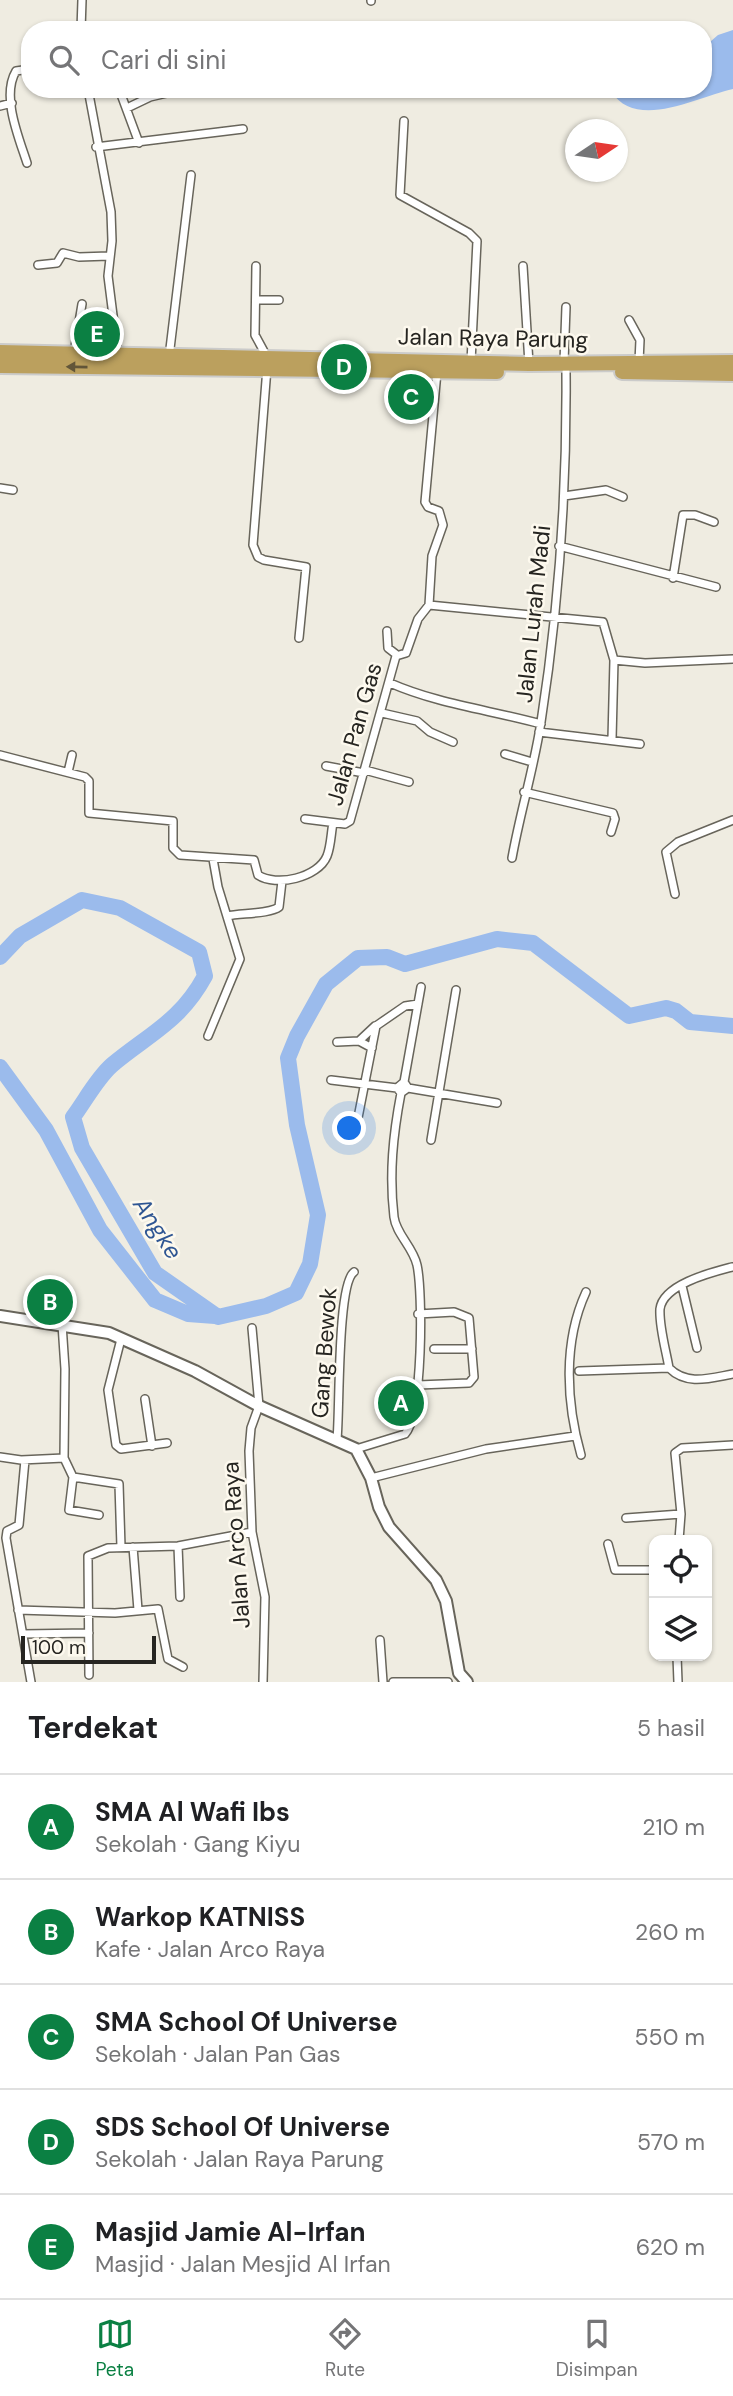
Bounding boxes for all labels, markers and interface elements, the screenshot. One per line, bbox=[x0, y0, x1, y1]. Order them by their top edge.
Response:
search box bbox=[21, 21, 712, 98]
icon: search bbox=[45, 41, 83, 79]
text: Cari di sini bbox=[101, 43, 226, 77]
north arrow bbox=[565, 119, 628, 182]
pin: E bbox=[74, 308, 120, 360]
street label: Jalan Raya Parung bbox=[398, 321, 589, 355]
pin: D bbox=[321, 341, 367, 393]
one-way arrow bbox=[66, 361, 88, 373]
pin: C bbox=[388, 371, 434, 423]
street label: Jalan Lurah Madi bbox=[509, 524, 557, 704]
street label: Jalan Pan Gas bbox=[319, 659, 389, 809]
your location bbox=[332, 1111, 366, 1145]
water label: Angke bbox=[126, 1190, 190, 1265]
pin: B bbox=[27, 1276, 73, 1328]
street label: Gang Bewok bbox=[304, 1286, 344, 1419]
pin: A bbox=[378, 1377, 424, 1429]
street label: Jalan Arco Raya bbox=[215, 1460, 257, 1630]
map controls bbox=[649, 1535, 712, 1661]
button: locate bbox=[649, 1535, 712, 1598]
button: layers bbox=[649, 1598, 712, 1661]
scale bar bbox=[21, 1633, 156, 1665]
text: 100 m bbox=[32, 1635, 86, 1660]
text: Terdekat bbox=[28, 1708, 158, 1747]
text: 5 hasil bbox=[637, 1713, 705, 1743]
text: SMA Al Wafi Ibs bbox=[95, 1795, 290, 1829]
text: A bbox=[43, 1812, 59, 1842]
text: 210 m bbox=[642, 1812, 705, 1842]
text: Sekolah · Gang Kiyu bbox=[95, 1829, 300, 1859]
text: Warkop KATNISS bbox=[95, 1900, 305, 1934]
text: B bbox=[44, 1917, 58, 1947]
text: 260 m bbox=[635, 1917, 705, 1947]
text: Kafe · Jalan Arco Raya bbox=[95, 1934, 325, 1964]
text: SMA School Of Universe bbox=[95, 2005, 398, 2039]
text: C bbox=[43, 2022, 59, 2052]
text: 550 m bbox=[635, 2022, 705, 2052]
text: Sekolah · Jalan Pan Gas bbox=[95, 2039, 341, 2069]
text: SDS School Of Universe bbox=[95, 2110, 390, 2144]
text: D bbox=[43, 2127, 59, 2157]
text: 570 m bbox=[637, 2127, 705, 2157]
text: Sekolah · Jalan Raya Parung bbox=[95, 2144, 384, 2174]
text: Masjid Jamie Al-Irfan bbox=[95, 2215, 366, 2249]
text: E bbox=[44, 2232, 58, 2262]
text: 620 m bbox=[636, 2232, 705, 2262]
text: Masjid · Jalan Mesjid Al Irfan bbox=[95, 2249, 391, 2279]
tab: Peta bbox=[95, 2315, 134, 2382]
tab: Rute bbox=[325, 2315, 365, 2382]
tab: Disimpan bbox=[556, 2315, 638, 2382]

